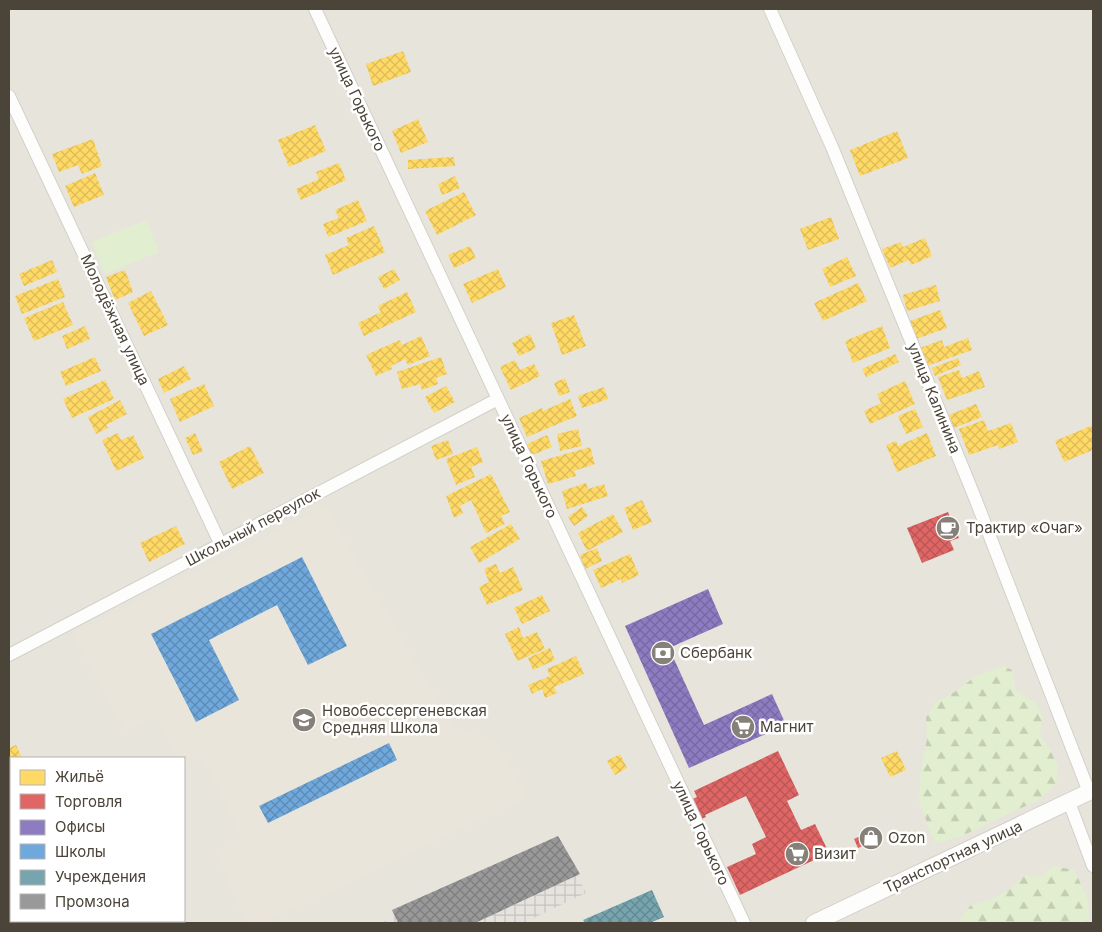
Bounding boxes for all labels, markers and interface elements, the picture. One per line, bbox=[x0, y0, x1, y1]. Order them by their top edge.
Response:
street label: улица Горького bbox=[325, 44, 390, 154]
street label: Молодёжная улица bbox=[77, 251, 154, 388]
street label: улица Калинина bbox=[904, 340, 965, 456]
street label: улица Горького bbox=[497, 411, 562, 521]
street label: Школьный переулок bbox=[182, 483, 323, 570]
cafe icon: Трактир «Очаг» bbox=[935, 515, 961, 541]
place label: Трактир «Очаг» bbox=[966, 518, 1083, 537]
bank icon: Сбербанк bbox=[650, 640, 676, 666]
place label: Сбербанк bbox=[680, 643, 752, 662]
place label: Новобессергеневская Средняя Школа bbox=[322, 701, 487, 737]
school or university icon: Новобессергеневская Средняя Школа bbox=[291, 707, 317, 733]
supermarket icon: Магнит bbox=[730, 714, 756, 740]
place label: Магнит bbox=[760, 717, 813, 736]
legend bbox=[10, 757, 185, 922]
text: Жильё bbox=[55, 767, 104, 786]
street label: улица Горького bbox=[669, 778, 734, 888]
text: Торговля bbox=[55, 792, 122, 811]
street label: Транспортная улица bbox=[880, 816, 1025, 897]
text: Офисы bbox=[55, 817, 105, 836]
shop icon: Ozon bbox=[858, 825, 884, 851]
place label: Ozon bbox=[888, 828, 925, 847]
supermarket icon: Визит bbox=[784, 841, 810, 867]
text: Школы bbox=[55, 842, 106, 861]
place label: Визит bbox=[814, 844, 856, 863]
text: Учреждения bbox=[55, 867, 146, 886]
text: Промзона bbox=[55, 892, 130, 911]

